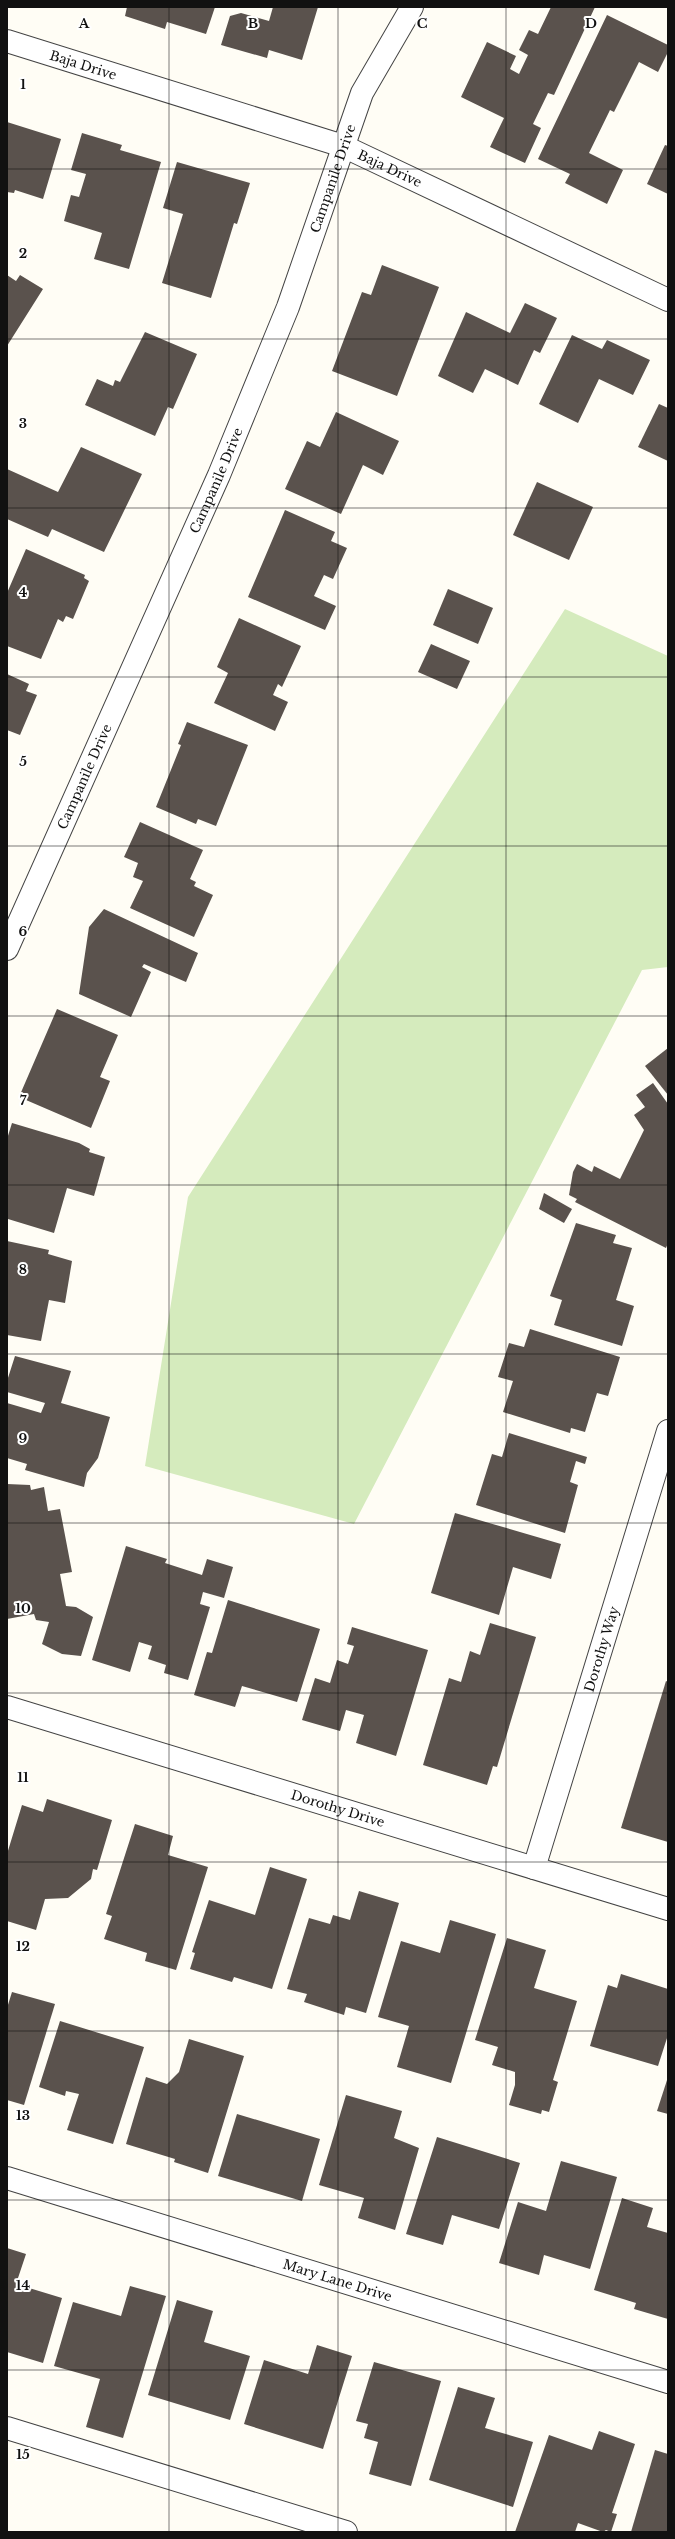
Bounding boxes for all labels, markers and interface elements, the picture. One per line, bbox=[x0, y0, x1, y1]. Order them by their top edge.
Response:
text: A bbox=[78, 15, 90, 32]
text: B bbox=[248, 15, 258, 32]
text: C bbox=[417, 15, 428, 32]
text: D bbox=[585, 15, 597, 32]
street label: Baja Drive bbox=[48, 46, 119, 83]
text: 1 bbox=[20, 76, 26, 93]
street label: Campanile Drive bbox=[306, 122, 359, 235]
street label: Baja Drive bbox=[355, 146, 425, 191]
text: 2 bbox=[19, 245, 27, 262]
text: 3 bbox=[19, 415, 27, 432]
street label: Campanile Drive bbox=[185, 425, 246, 536]
text: 4 bbox=[19, 584, 28, 601]
street label: Campanile Drive bbox=[53, 721, 115, 832]
text: 5 bbox=[19, 753, 27, 770]
text: 6 bbox=[19, 923, 28, 940]
text: 7 bbox=[20, 1092, 27, 1109]
text: 8 bbox=[19, 1261, 27, 1278]
text: 9 bbox=[19, 1430, 28, 1447]
text: 10 bbox=[15, 1600, 31, 1617]
street label: Dorothy Way bbox=[580, 1603, 622, 1694]
text: 11 bbox=[17, 1769, 29, 1786]
street label: Dorothy Drive bbox=[289, 1786, 387, 1830]
text: 12 bbox=[16, 1938, 30, 1955]
text: 13 bbox=[16, 2107, 30, 2124]
street label: Mary Lane Drive bbox=[281, 2255, 394, 2305]
text: 14 bbox=[16, 2277, 31, 2294]
text: 15 bbox=[16, 2446, 30, 2463]

